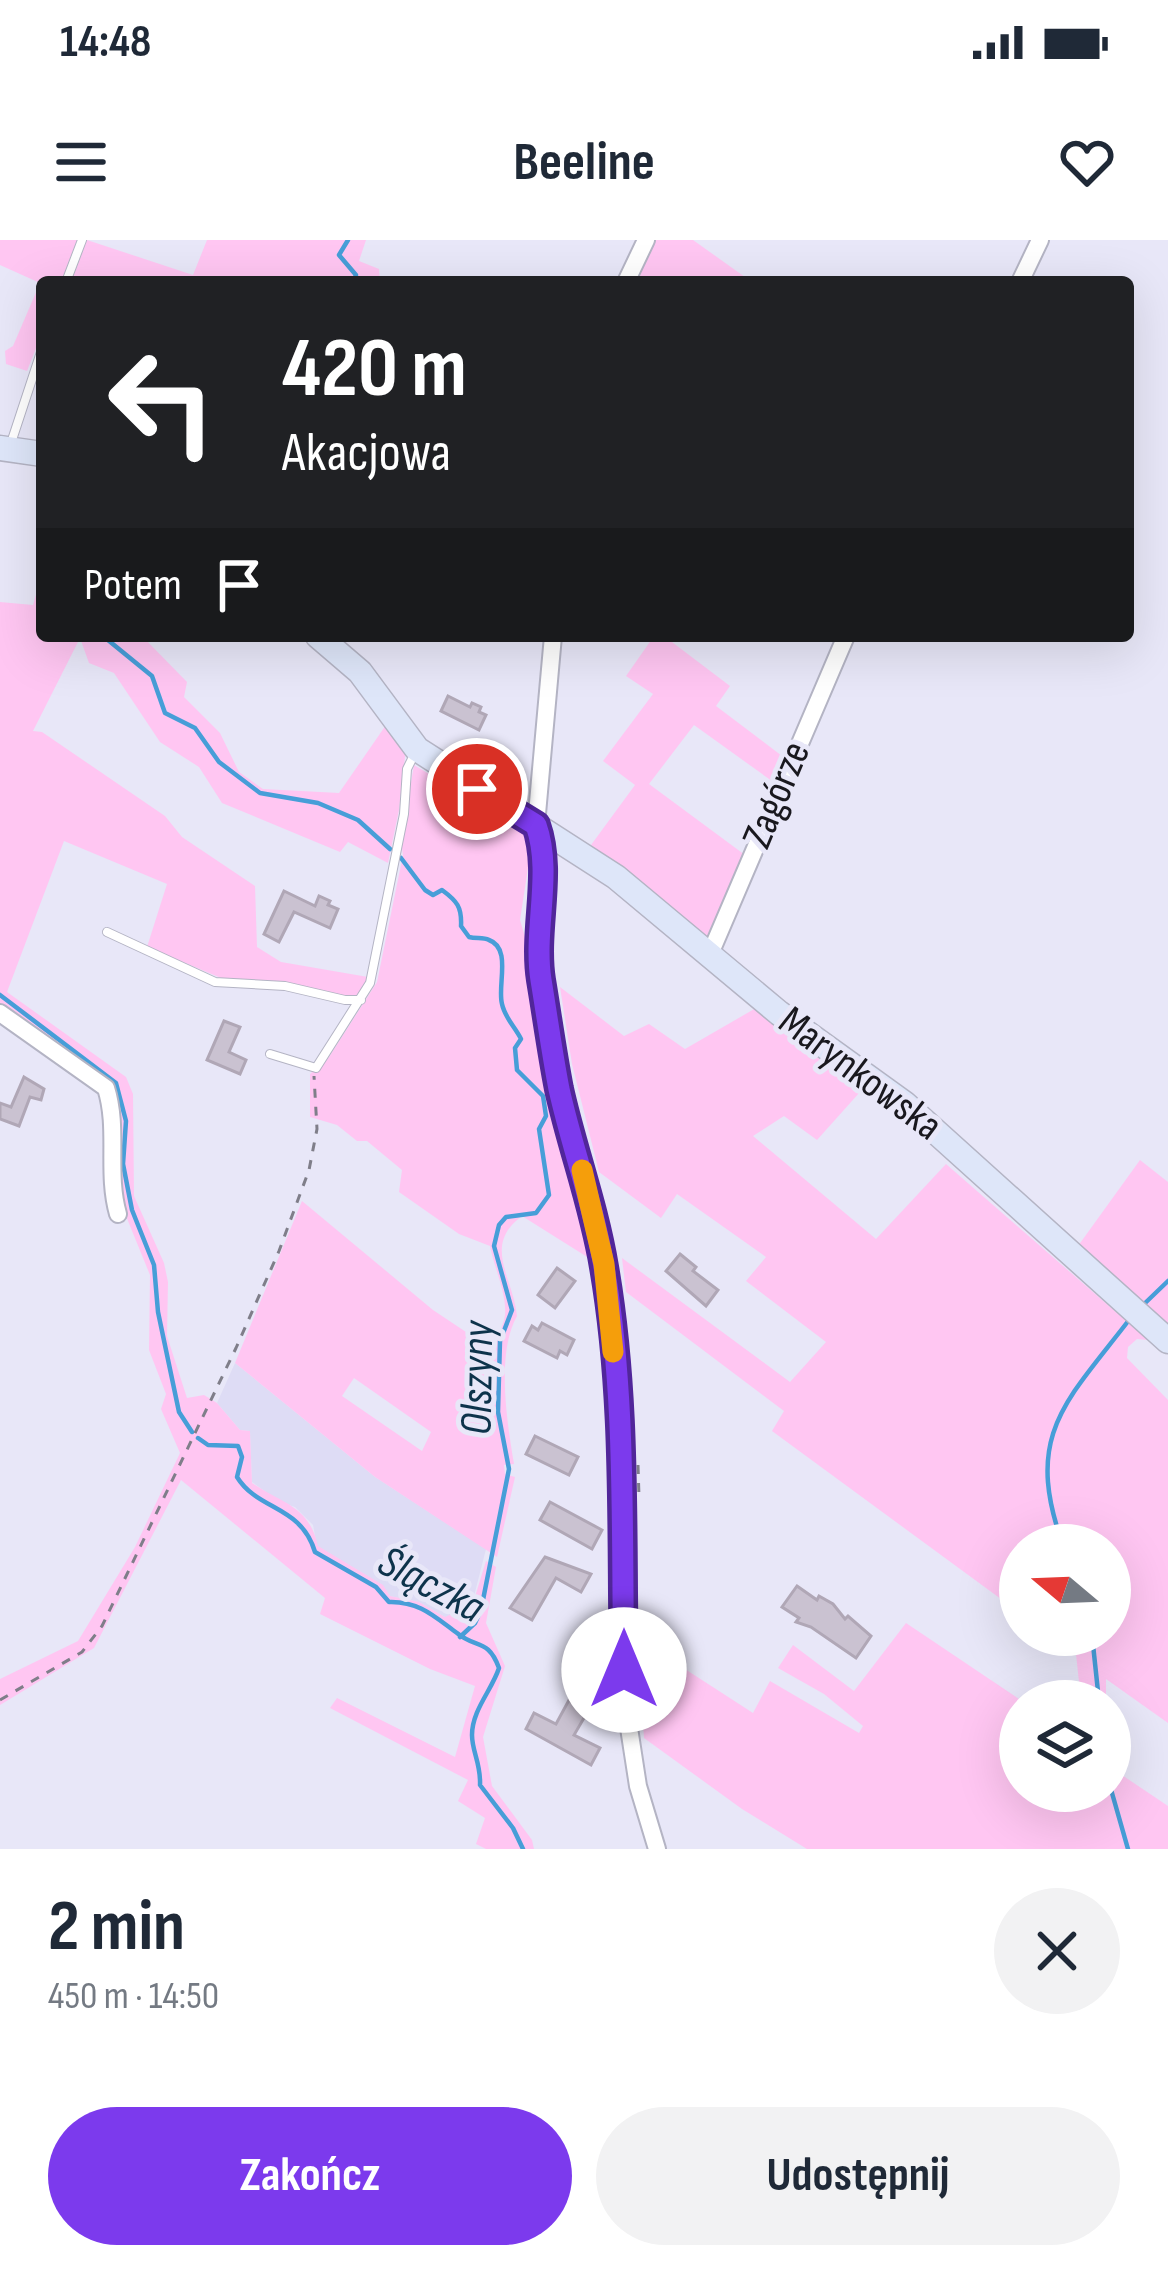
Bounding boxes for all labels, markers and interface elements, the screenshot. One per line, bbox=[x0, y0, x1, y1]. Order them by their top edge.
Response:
text: 14:48 bbox=[60, 15, 151, 70]
icon: menu bbox=[48, 129, 114, 195]
icon: heart bbox=[1054, 129, 1120, 195]
text: Beeline bbox=[513, 130, 655, 195]
text: 420 m bbox=[282, 319, 467, 420]
icon: left bbox=[84, 324, 240, 480]
text: Akacjowa bbox=[282, 421, 451, 486]
icon: arrive bbox=[206, 552, 272, 618]
text: Potem bbox=[84, 558, 182, 613]
street label: Zagórze bbox=[732, 734, 822, 856]
pin bbox=[426, 738, 528, 840]
icon: arrive bbox=[444, 756, 510, 822]
street label: Marynkowska bbox=[768, 996, 952, 1152]
water label: Olszyny bbox=[450, 1319, 507, 1435]
north arrow bbox=[999, 1524, 1131, 1656]
map controls bbox=[999, 1524, 1131, 1812]
water label: Ślączka bbox=[368, 1534, 494, 1636]
position arrow bbox=[561, 1607, 687, 1733]
button: layers bbox=[999, 1680, 1131, 1812]
text: 2 min bbox=[48, 1884, 185, 1971]
button: close bbox=[994, 1888, 1120, 2014]
text: 450 m · 14:50 bbox=[48, 1973, 219, 2020]
button: Zakończ bbox=[48, 2107, 572, 2245]
button: Udostępnij bbox=[596, 2107, 1120, 2245]

